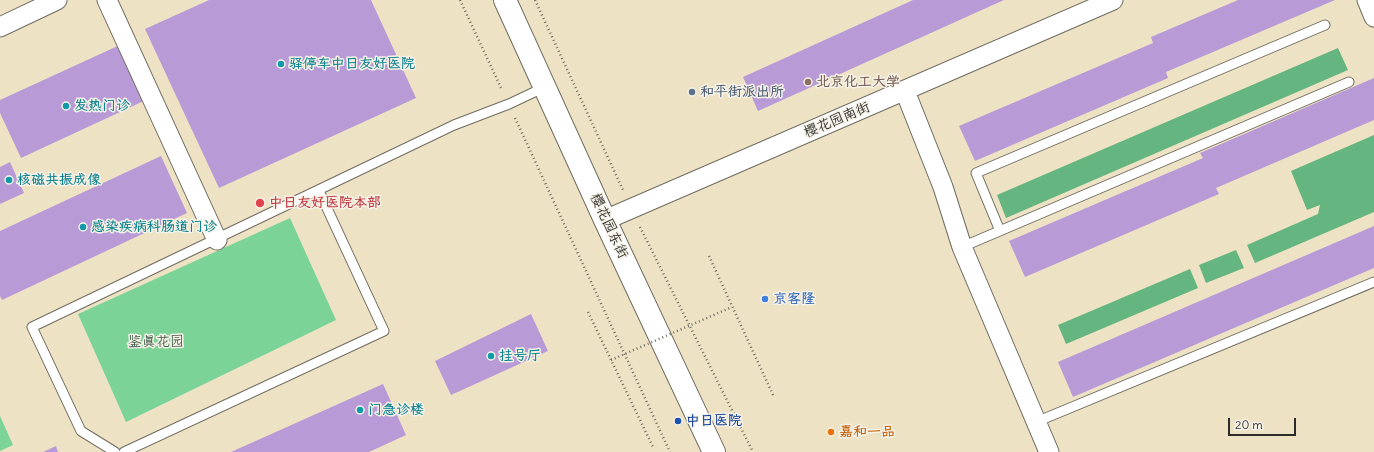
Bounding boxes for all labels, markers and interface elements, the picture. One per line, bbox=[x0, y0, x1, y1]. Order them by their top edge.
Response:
place label: 驿停车中日友好医院 bbox=[289, 56, 415, 72]
marker: 驿停车中日友好医院 bbox=[276, 59, 286, 69]
place label: 北京化工大学 bbox=[816, 74, 900, 90]
marker: 北京化工大学 bbox=[803, 77, 813, 87]
place label: 和平街派出所 bbox=[700, 84, 784, 100]
marker: 和平街派出所 bbox=[687, 87, 697, 97]
place label: 发热门诊 bbox=[74, 98, 130, 114]
street label: 樱花园南街 bbox=[802, 99, 872, 141]
marker: 发热门诊 bbox=[61, 101, 71, 111]
place label: 核磁共振成像 bbox=[17, 172, 101, 188]
marker: 核磁共振成像 bbox=[4, 175, 14, 185]
street label: 樱花园东街 bbox=[587, 191, 631, 261]
place label: 中日友好医院本部 bbox=[269, 195, 381, 211]
marker: 中日友好医院本部 bbox=[254, 197, 266, 209]
place label: 感染疾病科肠道门诊 bbox=[91, 219, 217, 235]
marker: 感染疾病科肠道门诊 bbox=[78, 222, 88, 232]
place label: 京客隆 bbox=[773, 291, 815, 307]
marker: 京客隆 bbox=[760, 294, 770, 304]
park label: 鉴真花园 bbox=[128, 334, 184, 350]
place label: 挂号厅 bbox=[499, 348, 541, 364]
marker: 挂号厅 bbox=[486, 351, 496, 361]
place label: 门急诊楼 bbox=[368, 402, 424, 418]
marker: 门急诊楼 bbox=[355, 405, 365, 415]
scale bar bbox=[1230, 410, 1298, 436]
place label: 中日医院 bbox=[686, 413, 742, 429]
marker: 中日医院 bbox=[673, 416, 683, 426]
text: 20 m bbox=[1235, 417, 1263, 432]
place label: 嘉和一品 bbox=[839, 424, 895, 440]
marker: 嘉和一品 bbox=[826, 427, 836, 437]

